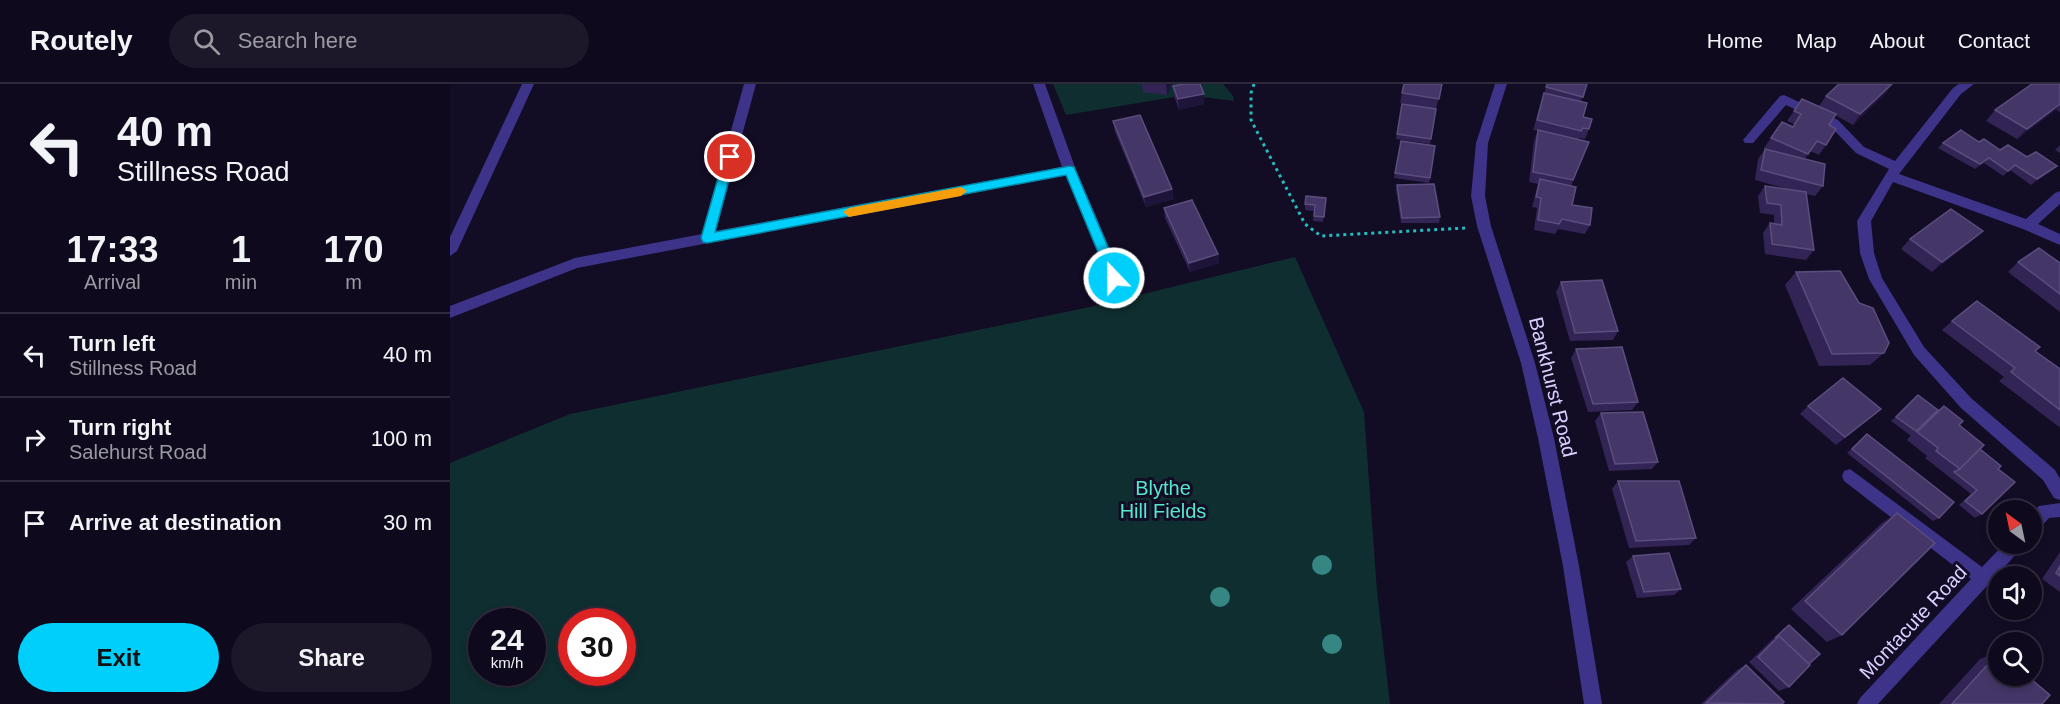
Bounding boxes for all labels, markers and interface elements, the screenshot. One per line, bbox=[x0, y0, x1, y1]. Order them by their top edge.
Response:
search box bbox=[169, 14, 589, 68]
text: Routely bbox=[30, 25, 133, 56]
icon: search bbox=[190, 25, 223, 58]
text: Search here bbox=[238, 28, 358, 53]
text: Home bbox=[1707, 29, 1763, 52]
text: Map bbox=[1796, 29, 1837, 52]
text: About bbox=[1870, 29, 1925, 52]
text: Contact bbox=[1958, 29, 2030, 52]
icon: left bbox=[18, 108, 96, 186]
text: 40 m bbox=[117, 108, 213, 155]
pin bbox=[704, 131, 755, 182]
icon: arrive bbox=[713, 140, 746, 173]
text: Stillness Road bbox=[117, 157, 290, 187]
text: 17:33 bbox=[66, 229, 158, 270]
text: 1 bbox=[231, 229, 251, 270]
text: 170 bbox=[323, 229, 384, 270]
position arrow bbox=[1082, 246, 1146, 310]
text: Arrival bbox=[84, 271, 141, 293]
text: min bbox=[225, 271, 257, 293]
text: m bbox=[345, 271, 362, 293]
street label: Bankhurst Road bbox=[1525, 315, 1581, 459]
text: Turn left bbox=[69, 331, 155, 356]
icon: left bbox=[18, 339, 51, 372]
text: 40 m bbox=[383, 342, 432, 367]
text: Stillness Road bbox=[69, 357, 197, 379]
text: Turn right bbox=[69, 415, 171, 440]
icon: right bbox=[18, 423, 51, 456]
text: 100 m bbox=[371, 426, 432, 451]
text: Salehurst Road bbox=[69, 441, 207, 463]
park label: Blythe Hill Fields bbox=[1120, 477, 1206, 522]
north arrow bbox=[1988, 500, 2042, 554]
map controls bbox=[1988, 500, 2042, 686]
icon: arrive bbox=[18, 507, 51, 540]
text: Arrive at destination bbox=[69, 510, 282, 535]
text: 30 m bbox=[383, 510, 432, 535]
street label: Montacute Road bbox=[1855, 561, 1971, 683]
button: sound bbox=[1988, 566, 2042, 620]
speed limit sign: 30 bbox=[558, 608, 636, 686]
button: Exit bbox=[18, 623, 219, 692]
button: Share bbox=[231, 623, 432, 692]
text: 24 bbox=[490, 623, 524, 656]
button: search bbox=[1988, 632, 2042, 686]
text: km/h bbox=[491, 654, 523, 671]

